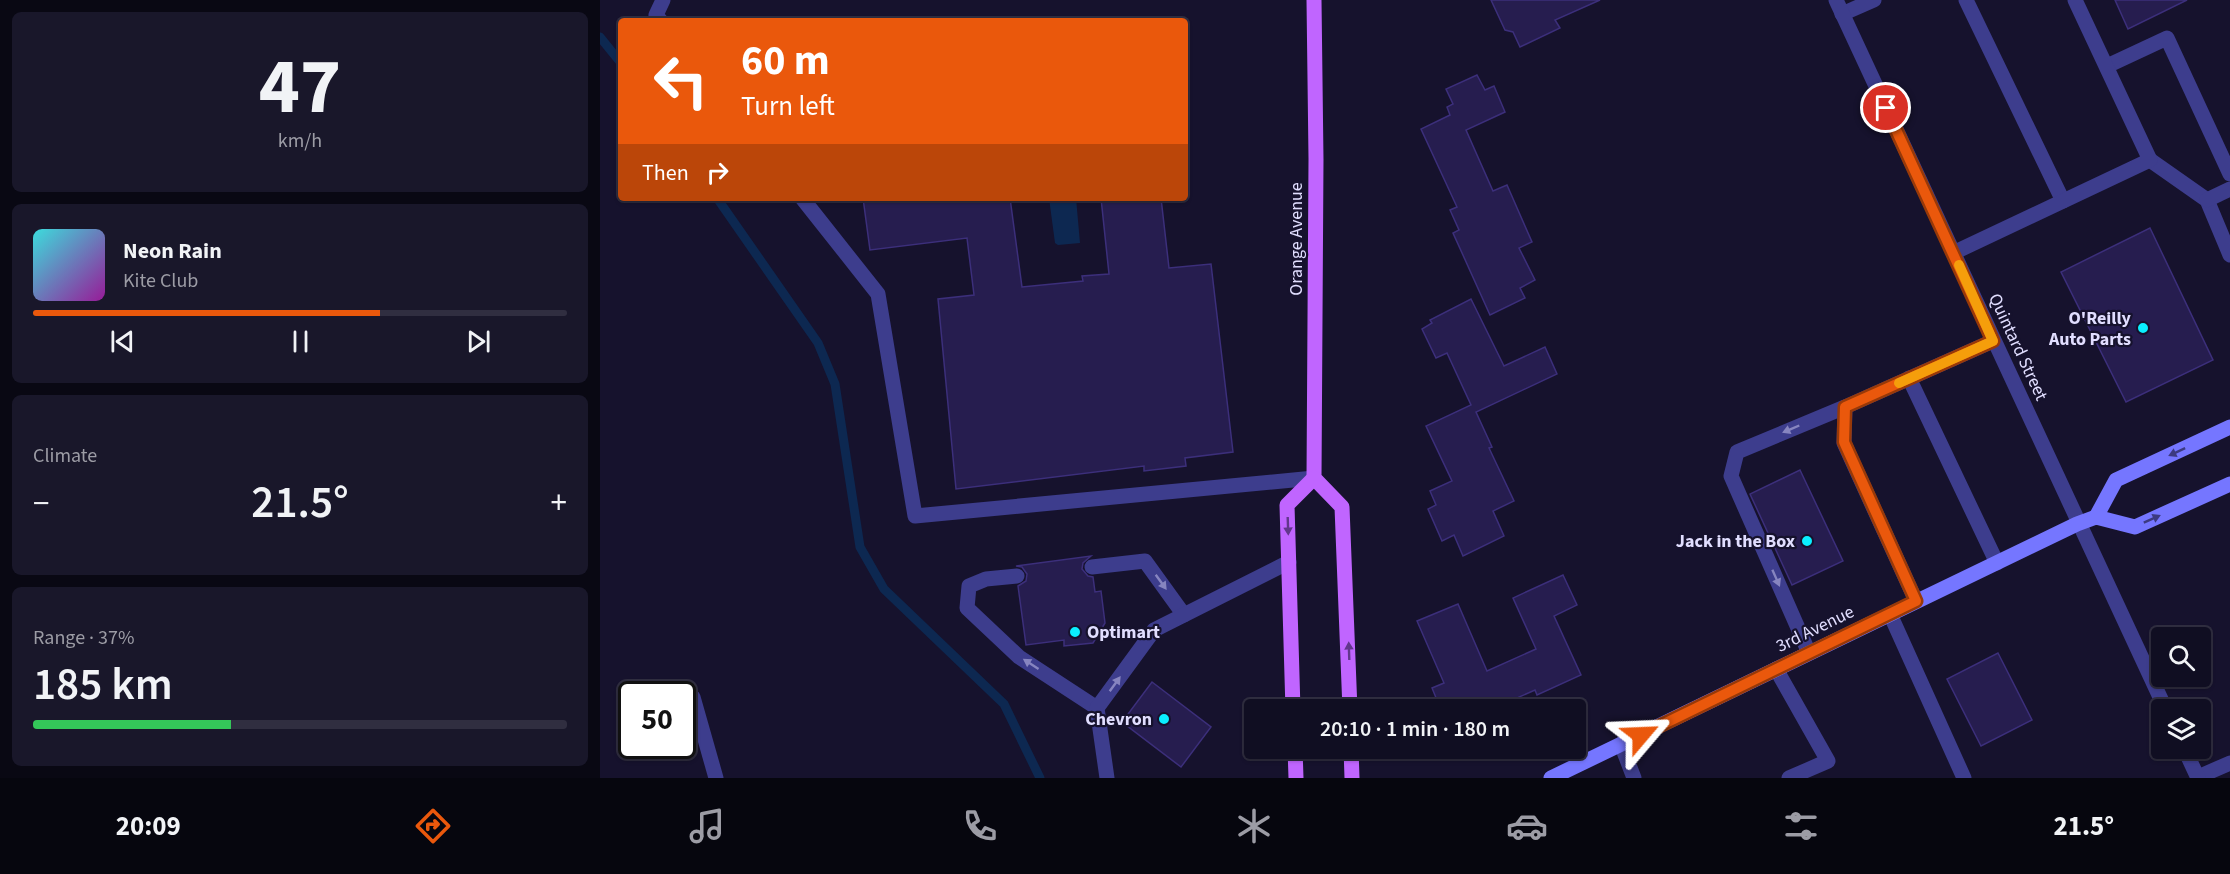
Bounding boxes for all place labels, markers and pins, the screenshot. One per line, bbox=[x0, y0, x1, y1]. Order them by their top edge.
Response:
pin bbox=[1860, 82, 1911, 133]
place label: O'Reilly Auto Parts bbox=[2048, 306, 2132, 352]
marker: O'Reilly Auto Parts bbox=[2136, 321, 2150, 335]
place label: Jack in the Box bbox=[1676, 529, 1795, 554]
marker: Jack in the Box bbox=[1800, 534, 1814, 548]
place label: Optimart bbox=[1087, 620, 1160, 645]
marker: Optimart bbox=[1068, 625, 1082, 639]
place label: Chevron bbox=[1085, 707, 1152, 732]
marker: Chevron bbox=[1157, 712, 1171, 726]

